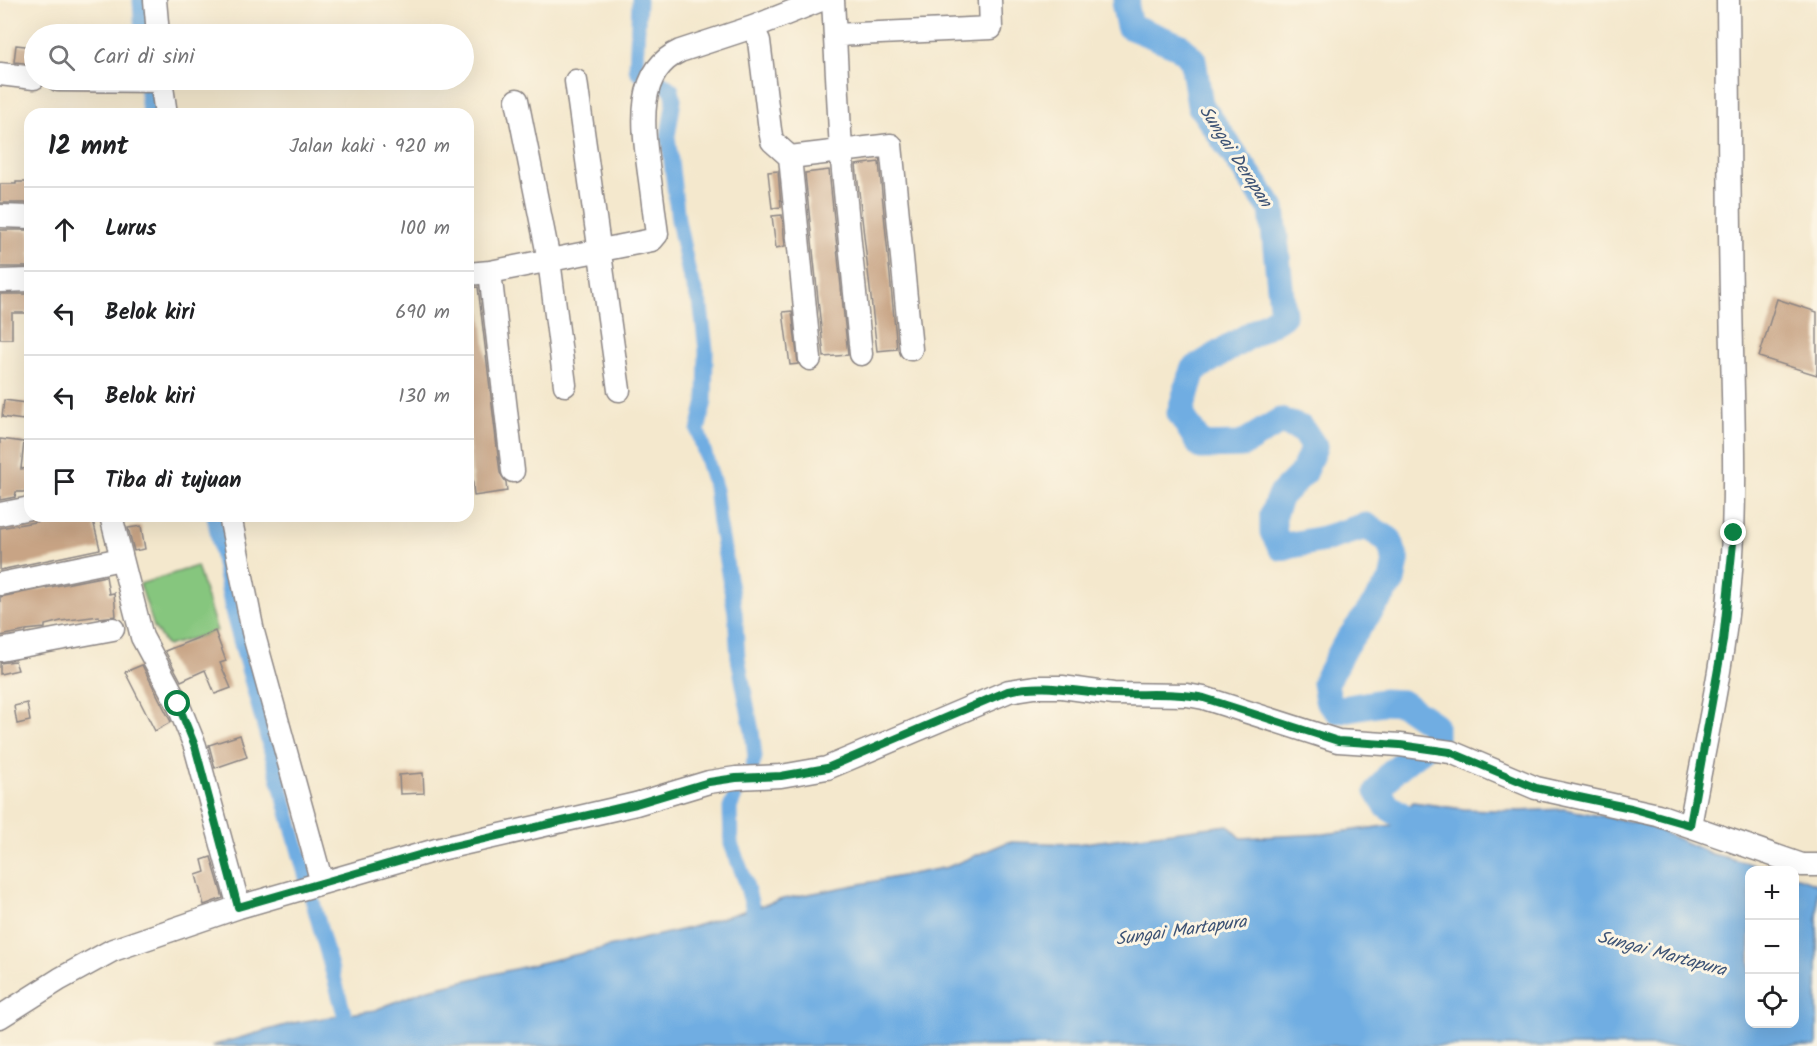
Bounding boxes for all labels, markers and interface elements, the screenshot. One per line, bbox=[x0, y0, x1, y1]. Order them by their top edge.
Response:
search box bbox=[24, 24, 474, 90]
text: Cari di sini bbox=[93, 40, 194, 75]
icon: search bbox=[45, 41, 78, 74]
water label: Sungai Derapan bbox=[1191, 100, 1280, 215]
text: 12 mnt bbox=[48, 126, 128, 168]
text: Jalan kaki · 920 m bbox=[289, 131, 450, 163]
text: Lurus bbox=[105, 212, 157, 247]
icon: ahead bbox=[48, 213, 81, 246]
text: 100 m bbox=[400, 213, 450, 245]
text: Belok kiri bbox=[105, 296, 195, 331]
icon: left bbox=[48, 297, 81, 330]
text: 690 m bbox=[395, 297, 450, 329]
text: Belok kiri bbox=[105, 380, 195, 415]
icon: left bbox=[48, 381, 81, 414]
text: 130 m bbox=[398, 381, 450, 413]
text: Tiba di tujuan bbox=[105, 464, 241, 499]
icon: arrive bbox=[48, 465, 81, 498]
route end bbox=[1720, 519, 1746, 545]
route start bbox=[164, 690, 190, 716]
map controls bbox=[1745, 866, 1799, 1028]
button: + bbox=[1745, 866, 1799, 920]
water label: Sungai Martapura bbox=[1114, 908, 1250, 955]
button: − bbox=[1745, 920, 1799, 974]
water label: Sungai Martapura bbox=[1594, 923, 1731, 986]
button: locate bbox=[1745, 974, 1799, 1028]

